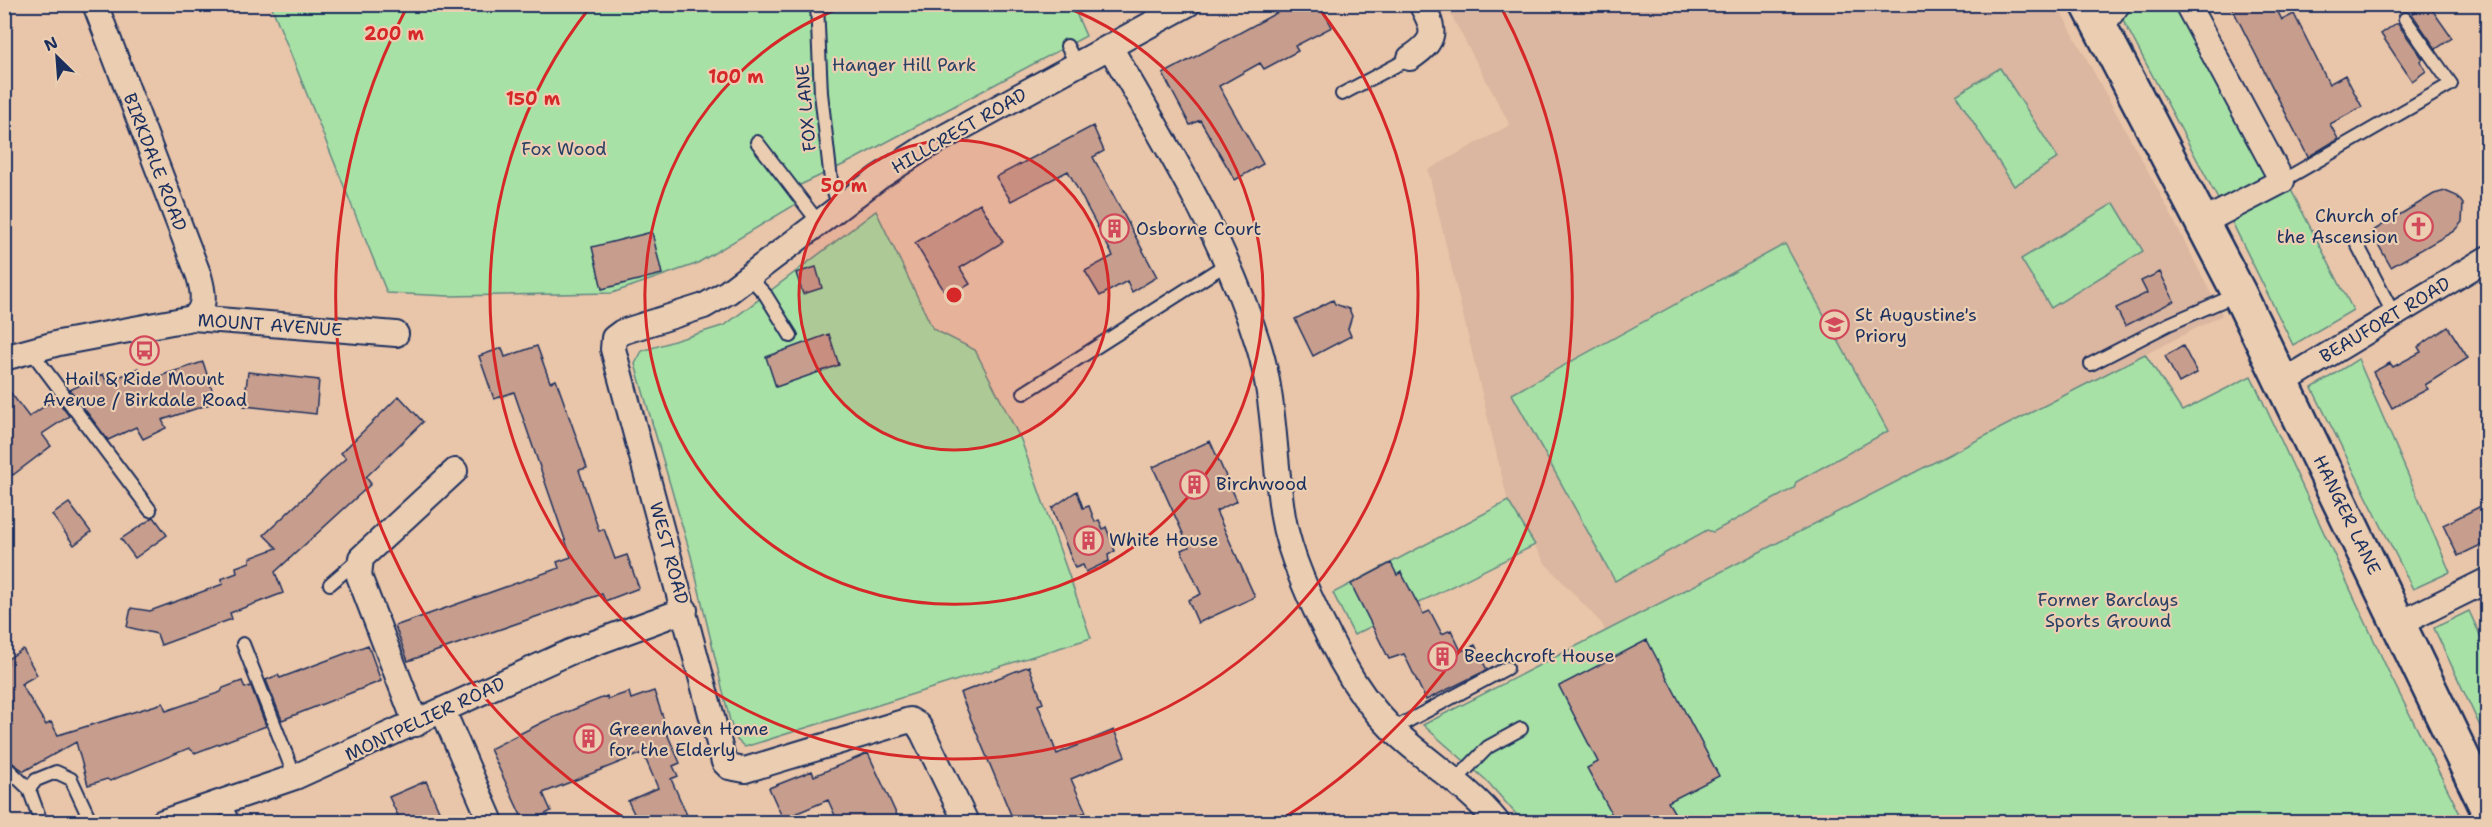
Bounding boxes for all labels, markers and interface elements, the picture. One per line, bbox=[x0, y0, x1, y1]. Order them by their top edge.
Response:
text: 200 m bbox=[364, 22, 425, 46]
north arrow bbox=[27, 27, 87, 87]
text: N bbox=[41, 32, 61, 56]
park label: Hanger Hill Park bbox=[832, 53, 976, 77]
street label: FOX LANE bbox=[790, 63, 822, 153]
text: 100 m bbox=[708, 65, 764, 89]
street label: HILLCREST ROAD bbox=[887, 82, 1031, 180]
text: 150 m bbox=[506, 87, 561, 111]
street label: BIRKDALE ROAD bbox=[118, 90, 192, 235]
park label: Fox Wood bbox=[521, 137, 607, 161]
text: 50 m bbox=[821, 174, 868, 198]
place label: Church of the Ascension bbox=[2277, 204, 2398, 249]
church icon: Church of the Ascension bbox=[2403, 210, 2435, 242]
building icon: Osborne Court bbox=[1099, 213, 1131, 245]
place label: Osborne Court bbox=[1136, 217, 1262, 241]
street label: BEAUFORT ROAD bbox=[2315, 271, 2455, 368]
centre of rings bbox=[944, 285, 964, 305]
place label: St Augustine's Priory bbox=[1855, 303, 1977, 348]
street label: MOUNT AVENUE bbox=[197, 308, 343, 342]
school or university icon: St Augustine's Priory bbox=[1818, 309, 1850, 341]
bus stop icon: Hail & Ride Mount Avenue / Birkdale Road bbox=[129, 334, 161, 366]
place label: Hail & Ride Mount Avenue / Birkdale Road bbox=[43, 367, 247, 412]
street label: HANGER LANE bbox=[2308, 451, 2386, 579]
building icon: Birchwood bbox=[1179, 468, 1211, 500]
place label: Birchwood bbox=[1216, 472, 1307, 496]
street label: WEST ROAD bbox=[644, 499, 694, 607]
building icon: White House bbox=[1072, 524, 1104, 556]
place label: White House bbox=[1109, 528, 1218, 552]
park label: Former Barclays Sports Ground bbox=[2038, 588, 2178, 633]
building icon: Beechcroft House bbox=[1427, 640, 1459, 672]
place label: Beechcroft House bbox=[1464, 644, 1615, 668]
street label: MONTPELIER ROAD bbox=[341, 671, 509, 767]
place label: Greenhaven Home for the Elderly bbox=[609, 717, 769, 762]
building icon: Greenhaven Home for the Elderly bbox=[572, 723, 604, 755]

